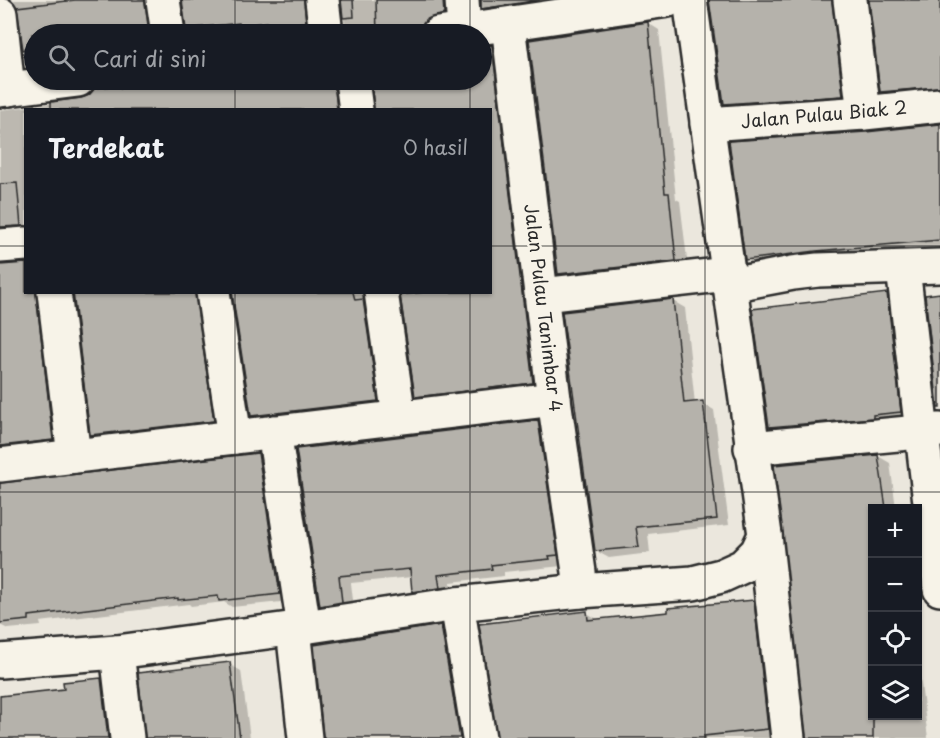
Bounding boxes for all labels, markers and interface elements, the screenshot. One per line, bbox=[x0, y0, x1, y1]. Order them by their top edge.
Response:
search box bbox=[24, 24, 492, 90]
icon: search bbox=[45, 41, 78, 74]
text: Cari di sini bbox=[93, 41, 206, 74]
street label: Jalan Pulau Biak 2 bbox=[740, 93, 908, 134]
text: Terdekat bbox=[48, 128, 165, 167]
text: 0 hasil bbox=[403, 132, 468, 162]
street label: Jalan Pulau Tanimbar 4 bbox=[518, 202, 571, 413]
map controls bbox=[868, 504, 922, 720]
button: + bbox=[868, 504, 922, 558]
button: − bbox=[868, 558, 922, 612]
button: locate bbox=[868, 612, 922, 666]
button: layers bbox=[868, 666, 922, 720]

